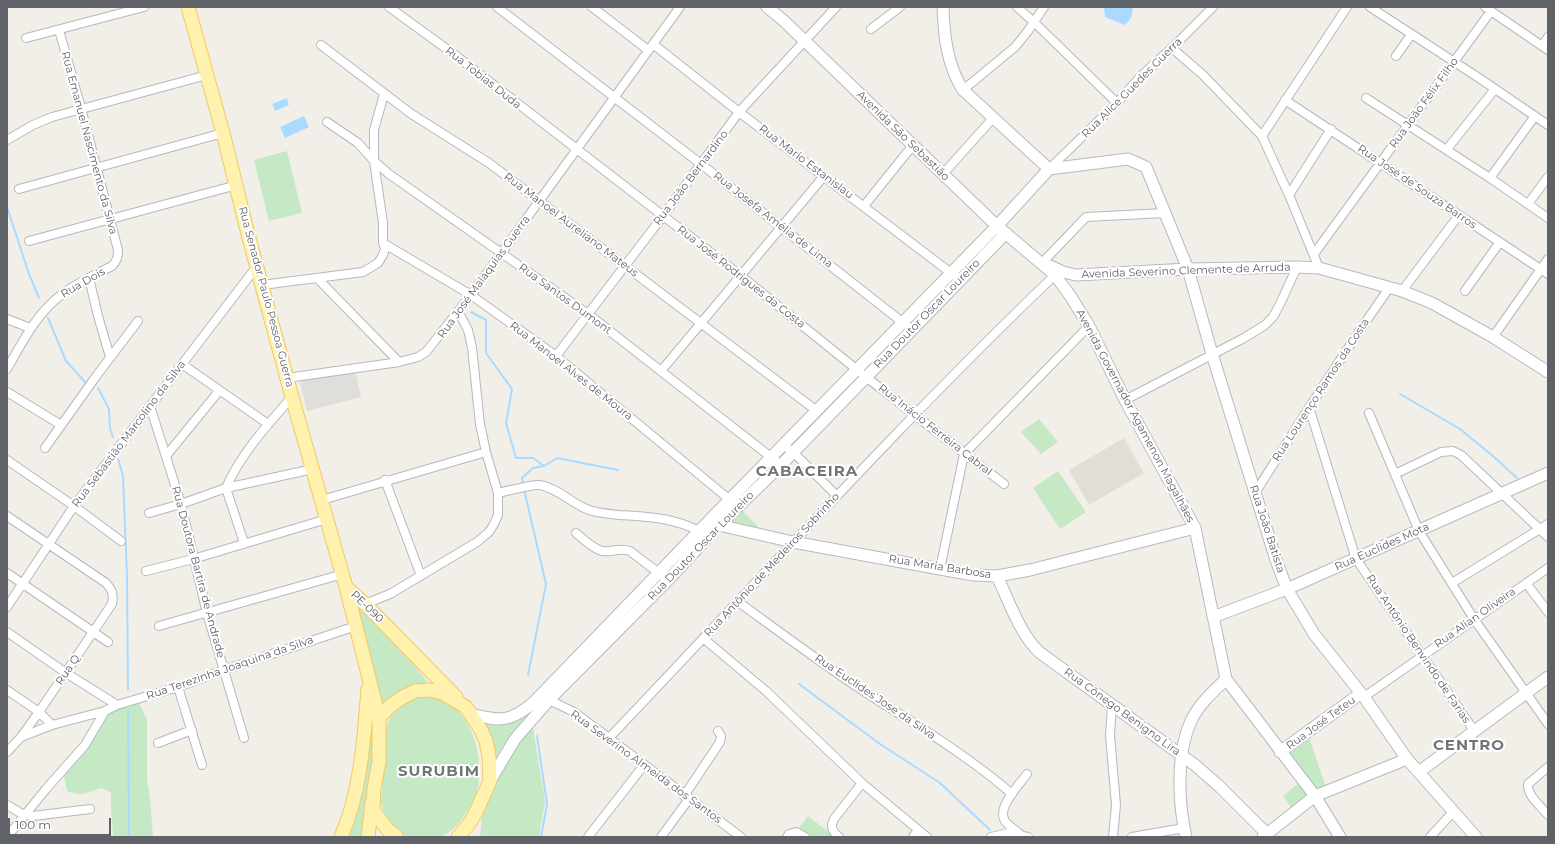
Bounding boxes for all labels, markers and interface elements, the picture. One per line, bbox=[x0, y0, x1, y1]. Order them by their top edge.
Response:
street label: Rua Alice Guedes Guerra bbox=[1079, 35, 1185, 141]
street label: Rua Tobias Duda bbox=[442, 44, 524, 112]
street label: Rua Emanuel Nascimento da Silva bbox=[58, 50, 120, 236]
street label: Rua João Félix Filho bbox=[1387, 55, 1461, 151]
street label: Avenida São Sebastião bbox=[854, 88, 952, 184]
street label: Rua Mario Estanislau bbox=[756, 122, 856, 202]
street label: Rua João Bernardino bbox=[651, 128, 731, 228]
street label: Rua José de Souza Barros bbox=[1355, 142, 1479, 232]
street label: Rua Josefa Amélia de Lima bbox=[711, 169, 835, 271]
street label: Rua Manoel Aureliano Mateus bbox=[501, 170, 641, 280]
street label: Rua Senador Paulo Pessoa Guerra bbox=[235, 205, 297, 389]
street label: Rua José Malaquias Guerra bbox=[435, 213, 533, 341]
street label: Rua José Rodrigues da Costa bbox=[674, 223, 808, 331]
street label: Rua Doutor Oscar Loureiro bbox=[871, 257, 983, 371]
street label: Rua Santos Dumont bbox=[516, 261, 614, 337]
street label: Avenida Severino Clemente de Arruda bbox=[1081, 261, 1291, 281]
street label: Rua Dois bbox=[58, 265, 108, 301]
street label: Avenida Governador Agamenon Magalhães bbox=[1073, 307, 1197, 525]
street label: Rua Lourenço Ramos da Costa bbox=[1270, 316, 1372, 464]
street label: Rua Manoel Alves de Moura bbox=[507, 319, 635, 423]
street label: Rua Sebastião Marcolino da Silva bbox=[69, 358, 189, 510]
street label: Rua Inácio Ferreira Cabral bbox=[875, 381, 995, 479]
district label: CABACEIRA bbox=[756, 463, 858, 481]
street label: Rua João Batista bbox=[1247, 483, 1287, 575]
street label: Rua Doutora Bartira de Andrade bbox=[169, 485, 227, 659]
street label: Rua Doutor Oscar Loureiro bbox=[645, 489, 757, 603]
street label: Rua Antônio de Medeiros Sobrinho bbox=[702, 490, 842, 640]
street label: Rua Euclides Mota bbox=[1333, 520, 1431, 574]
street label: Rua Maria Barbosa bbox=[888, 552, 992, 582]
street label: Rua Antônio Benvindo de Farias bbox=[1363, 572, 1473, 726]
street label: Rua Alian Oliveira bbox=[1432, 585, 1518, 651]
street label: PE-090 bbox=[348, 588, 386, 626]
street label: Rua Terezinha Joaquina da Silva bbox=[145, 633, 315, 703]
street label: Rua Q bbox=[53, 652, 83, 688]
street label: Rua Euclides Jose da Silva bbox=[812, 652, 938, 742]
street label: Rua Cônego Benigno Lira bbox=[1061, 665, 1183, 759]
street label: Rua José Teteu bbox=[1284, 693, 1358, 753]
street label: Rua Severino Almeida dos Santos bbox=[568, 708, 724, 826]
district label: CENTRO bbox=[1433, 737, 1505, 755]
district label: SURUBIM bbox=[398, 763, 480, 781]
scale bar bbox=[10, 810, 113, 836]
text: 100 m bbox=[15, 817, 51, 832]

